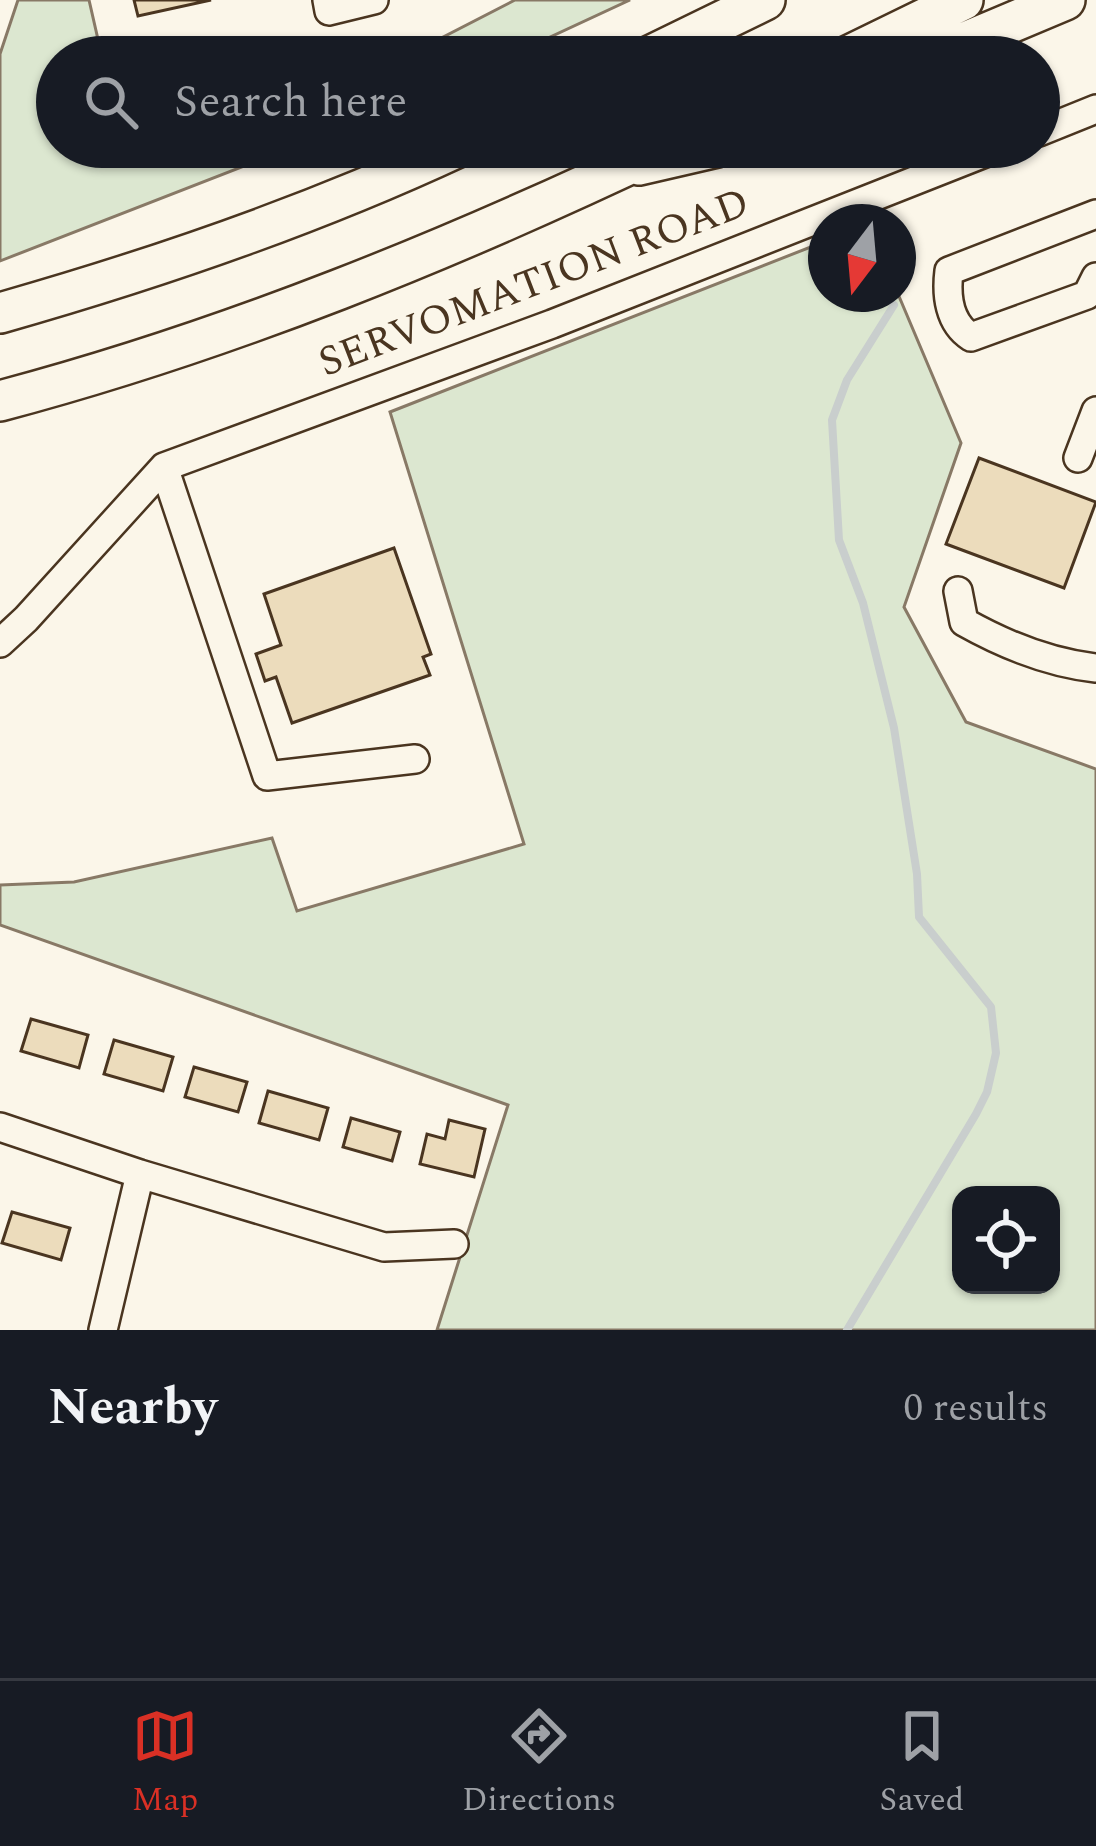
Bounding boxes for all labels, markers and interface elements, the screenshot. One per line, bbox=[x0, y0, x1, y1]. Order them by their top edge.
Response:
search box bbox=[36, 36, 1060, 168]
text: Search here bbox=[174, 68, 407, 137]
icon: search bbox=[78, 69, 144, 135]
street label: SERVOMATION ROAD bbox=[309, 172, 759, 394]
north arrow bbox=[808, 204, 916, 312]
map controls bbox=[952, 1186, 1060, 1294]
button: locate bbox=[952, 1186, 1060, 1294]
text: Nearby bbox=[48, 1369, 217, 1447]
text: 0 results bbox=[904, 1379, 1048, 1438]
tab: Map bbox=[132, 1703, 198, 1825]
tab: Directions bbox=[462, 1703, 616, 1825]
tab: Saved bbox=[880, 1703, 964, 1825]

